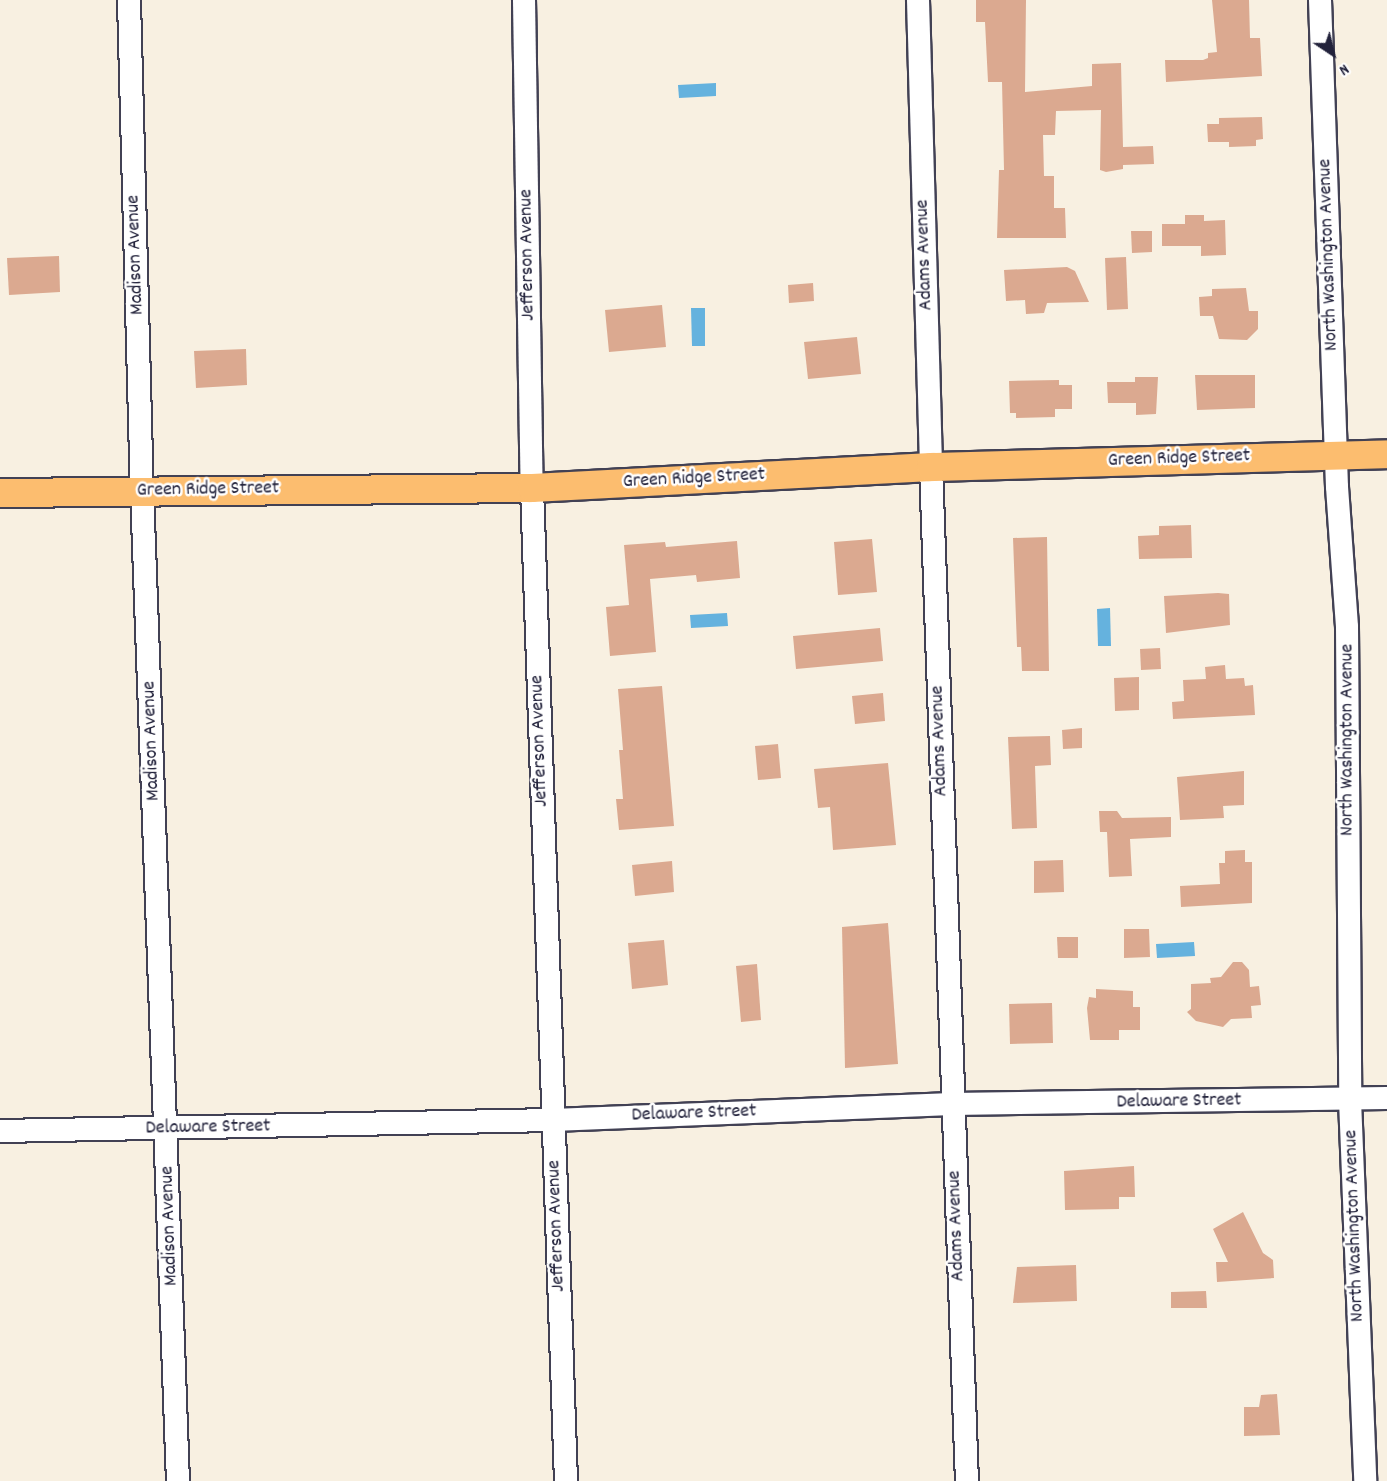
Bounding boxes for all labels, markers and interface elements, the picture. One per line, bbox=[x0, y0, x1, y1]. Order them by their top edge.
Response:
north arrow bbox=[1303, 24, 1363, 84]
text: N bbox=[1334, 57, 1353, 81]
street label: North Washington Avenue bbox=[1314, 159, 1344, 351]
street label: Jefferson Avenue bbox=[515, 189, 541, 321]
street label: Madison Avenue bbox=[122, 195, 150, 315]
street label: Adams Avenue bbox=[911, 199, 939, 311]
street label: Green Ridge Street bbox=[1107, 445, 1251, 473]
street label: Green Ridge Street bbox=[622, 463, 766, 495]
street label: Green Ridge Street bbox=[137, 477, 279, 503]
street label: North Washington Avenue bbox=[1336, 644, 1360, 836]
street label: Jefferson Avenue bbox=[526, 675, 554, 807]
street label: Madison Avenue bbox=[138, 681, 166, 801]
street label: Adams Avenue bbox=[926, 685, 954, 797]
street label: Delaware Street bbox=[1116, 1089, 1242, 1115]
street label: Delaware Street bbox=[631, 1100, 757, 1128]
street label: Delaware Street bbox=[145, 1115, 271, 1141]
street label: North Washington Avenue bbox=[1340, 1130, 1370, 1322]
street label: Jefferson Avenue bbox=[543, 1160, 571, 1292]
street label: Madison Avenue bbox=[156, 1166, 184, 1286]
street label: Adams Avenue bbox=[943, 1170, 971, 1282]

